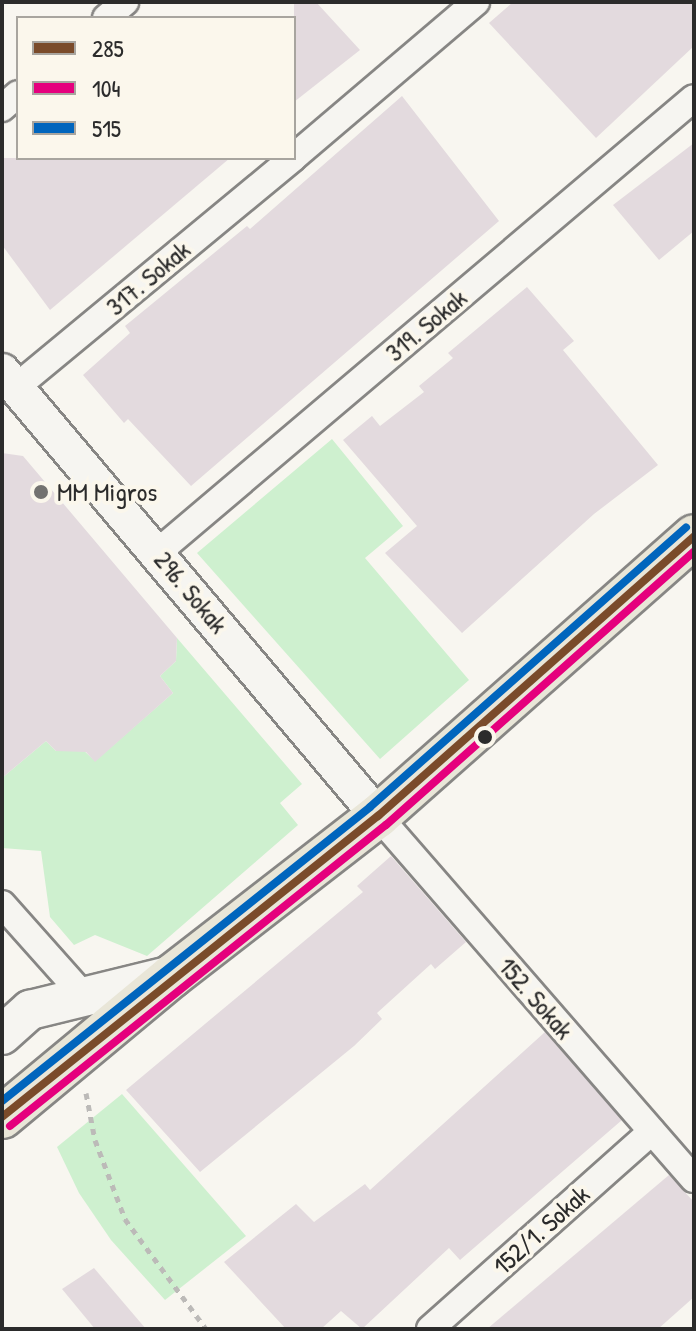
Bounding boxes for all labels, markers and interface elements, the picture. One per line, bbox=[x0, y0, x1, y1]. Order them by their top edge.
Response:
legend bbox=[16, 16, 296, 160]
text: 285 bbox=[92, 32, 124, 64]
text: 104 bbox=[92, 72, 120, 104]
text: 515 bbox=[92, 112, 121, 144]
street label: 317. Sokak bbox=[100, 234, 196, 322]
street label: 319. Sokak bbox=[379, 282, 473, 368]
place label: MM Migros bbox=[57, 476, 157, 508]
marker: MM Migros bbox=[32, 483, 50, 501]
street label: 296. Sokak bbox=[148, 545, 234, 639]
unlabelled marker bbox=[477, 729, 493, 745]
street label: 152. Sokak bbox=[492, 951, 580, 1045]
street label: 152/1. Sokak bbox=[486, 1179, 596, 1281]

